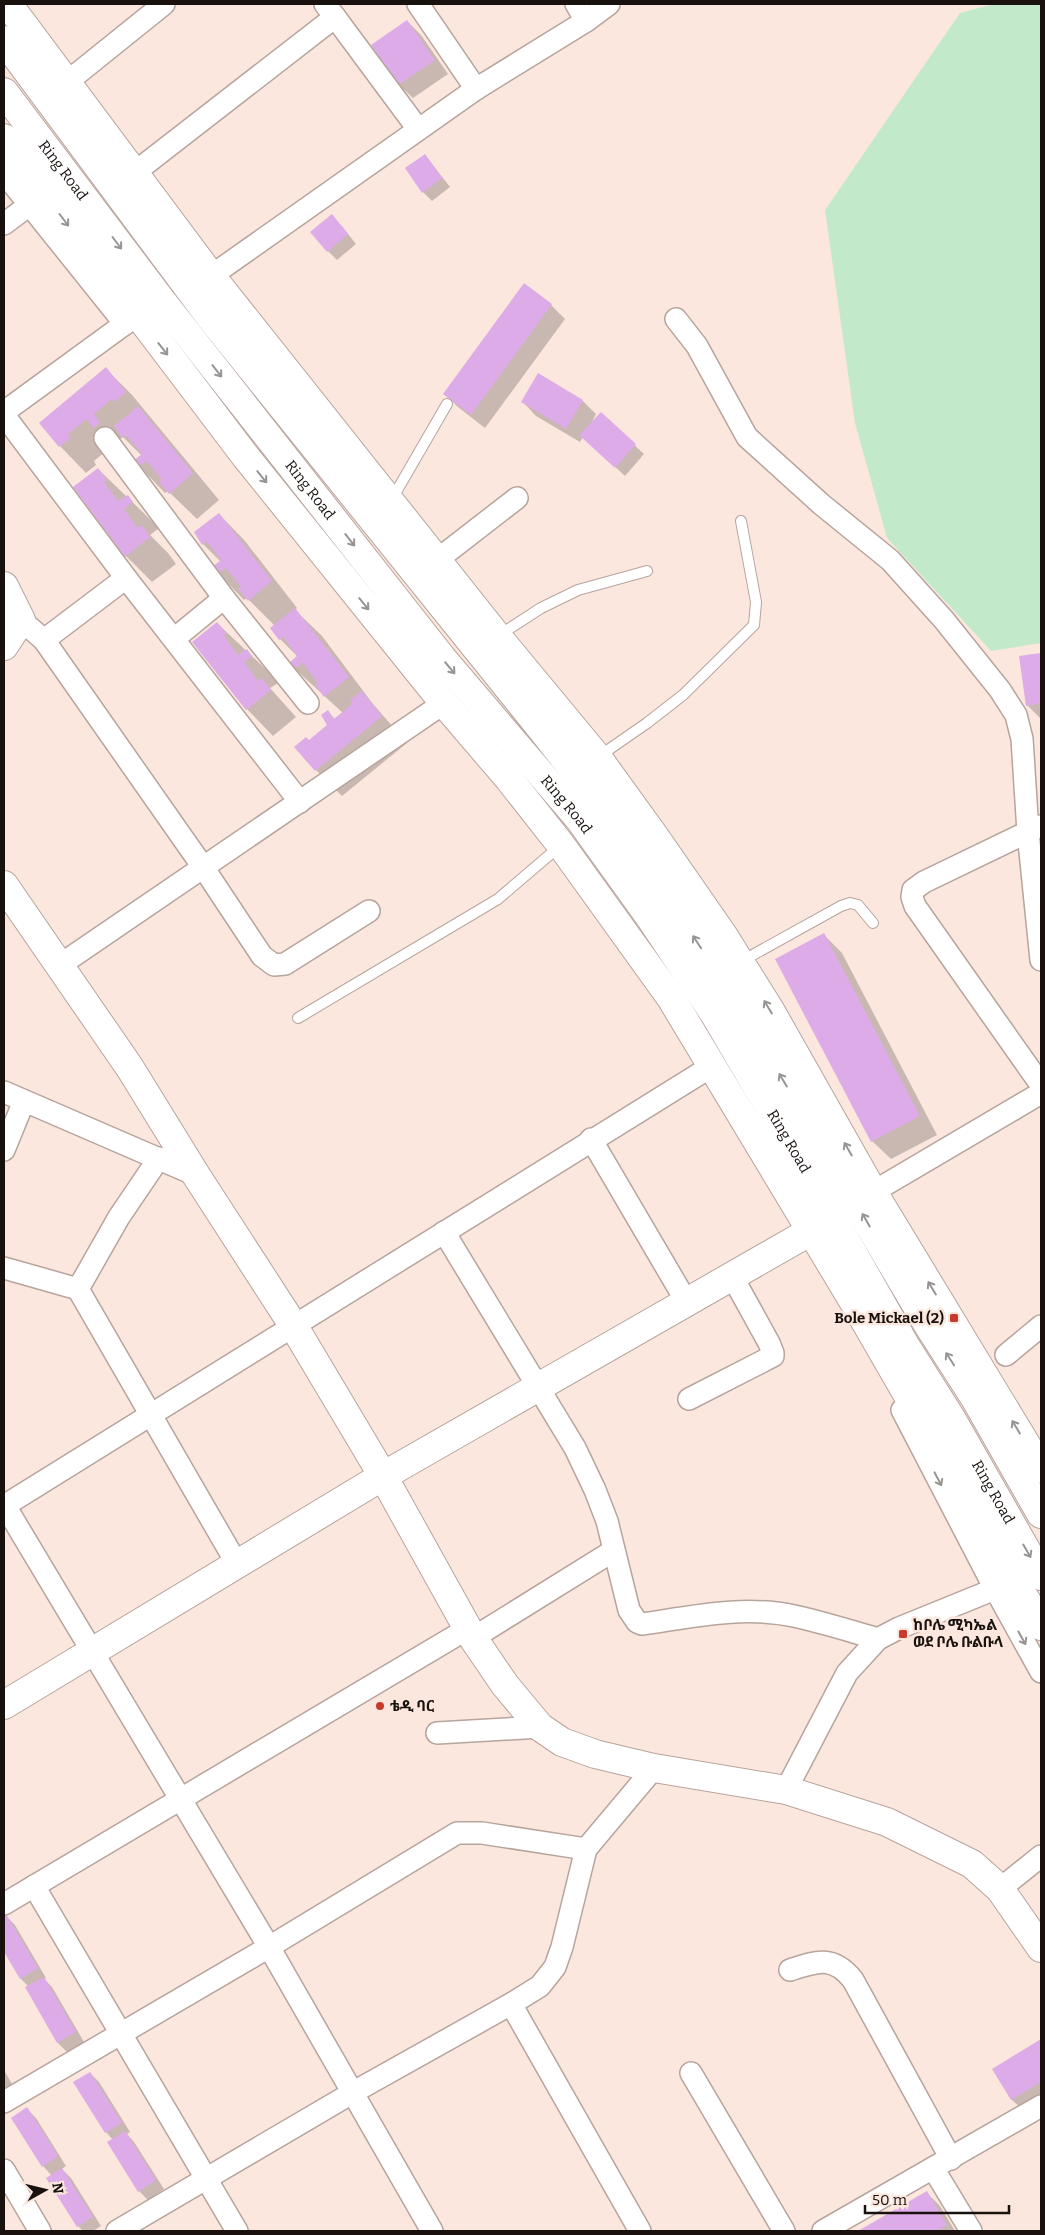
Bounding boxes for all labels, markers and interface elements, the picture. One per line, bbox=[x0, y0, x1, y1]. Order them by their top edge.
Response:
street label: Ring Road bbox=[35, 137, 91, 204]
one-way arrow bbox=[59, 213, 70, 226]
one-way arrow bbox=[112, 236, 123, 249]
one-way arrow bbox=[157, 342, 168, 355]
one-way arrow bbox=[211, 365, 222, 378]
street label: Ring Road bbox=[281, 457, 339, 523]
one-way arrow bbox=[257, 470, 268, 483]
one-way arrow bbox=[344, 534, 355, 547]
one-way arrow bbox=[359, 597, 370, 610]
one-way arrow bbox=[445, 661, 456, 674]
street label: Ring Road bbox=[537, 772, 596, 837]
one-way arrow bbox=[692, 936, 702, 950]
one-way arrow bbox=[762, 1001, 772, 1015]
one-way arrow bbox=[778, 1073, 788, 1087]
street label: Ring Road bbox=[763, 1106, 814, 1176]
one-way arrow bbox=[843, 1142, 853, 1156]
one-way arrow bbox=[861, 1213, 871, 1227]
one-way arrow bbox=[926, 1282, 936, 1296]
place label: Bole Mickael (2) bbox=[834, 1309, 944, 1327]
marker: Bole Mickael (2) bbox=[948, 1312, 960, 1324]
one-way arrow bbox=[944, 1352, 955, 1366]
one-way arrow bbox=[1011, 1420, 1021, 1434]
street label: Ring Road bbox=[968, 1457, 1018, 1527]
one-way arrow bbox=[933, 1472, 943, 1487]
one-way arrow bbox=[1022, 1544, 1032, 1559]
place label: ከቦሌ ሚካኤል ወደ ቦሌ ቡልቡላ bbox=[913, 1616, 1004, 1651]
marker: ከቦሌ ሚካኤል ወደ ቦሌ ቡልቡላ bbox=[897, 1628, 909, 1640]
one-way arrow bbox=[1018, 1631, 1028, 1645]
place label: ቴዲ ባር bbox=[390, 1697, 435, 1715]
marker: ቴዲ ባር bbox=[374, 1700, 386, 1712]
north arrow bbox=[20, 2165, 70, 2215]
text: N bbox=[48, 2182, 67, 2195]
scale bar bbox=[865, 2182, 1009, 2214]
text: 50 m bbox=[872, 2191, 908, 2209]

